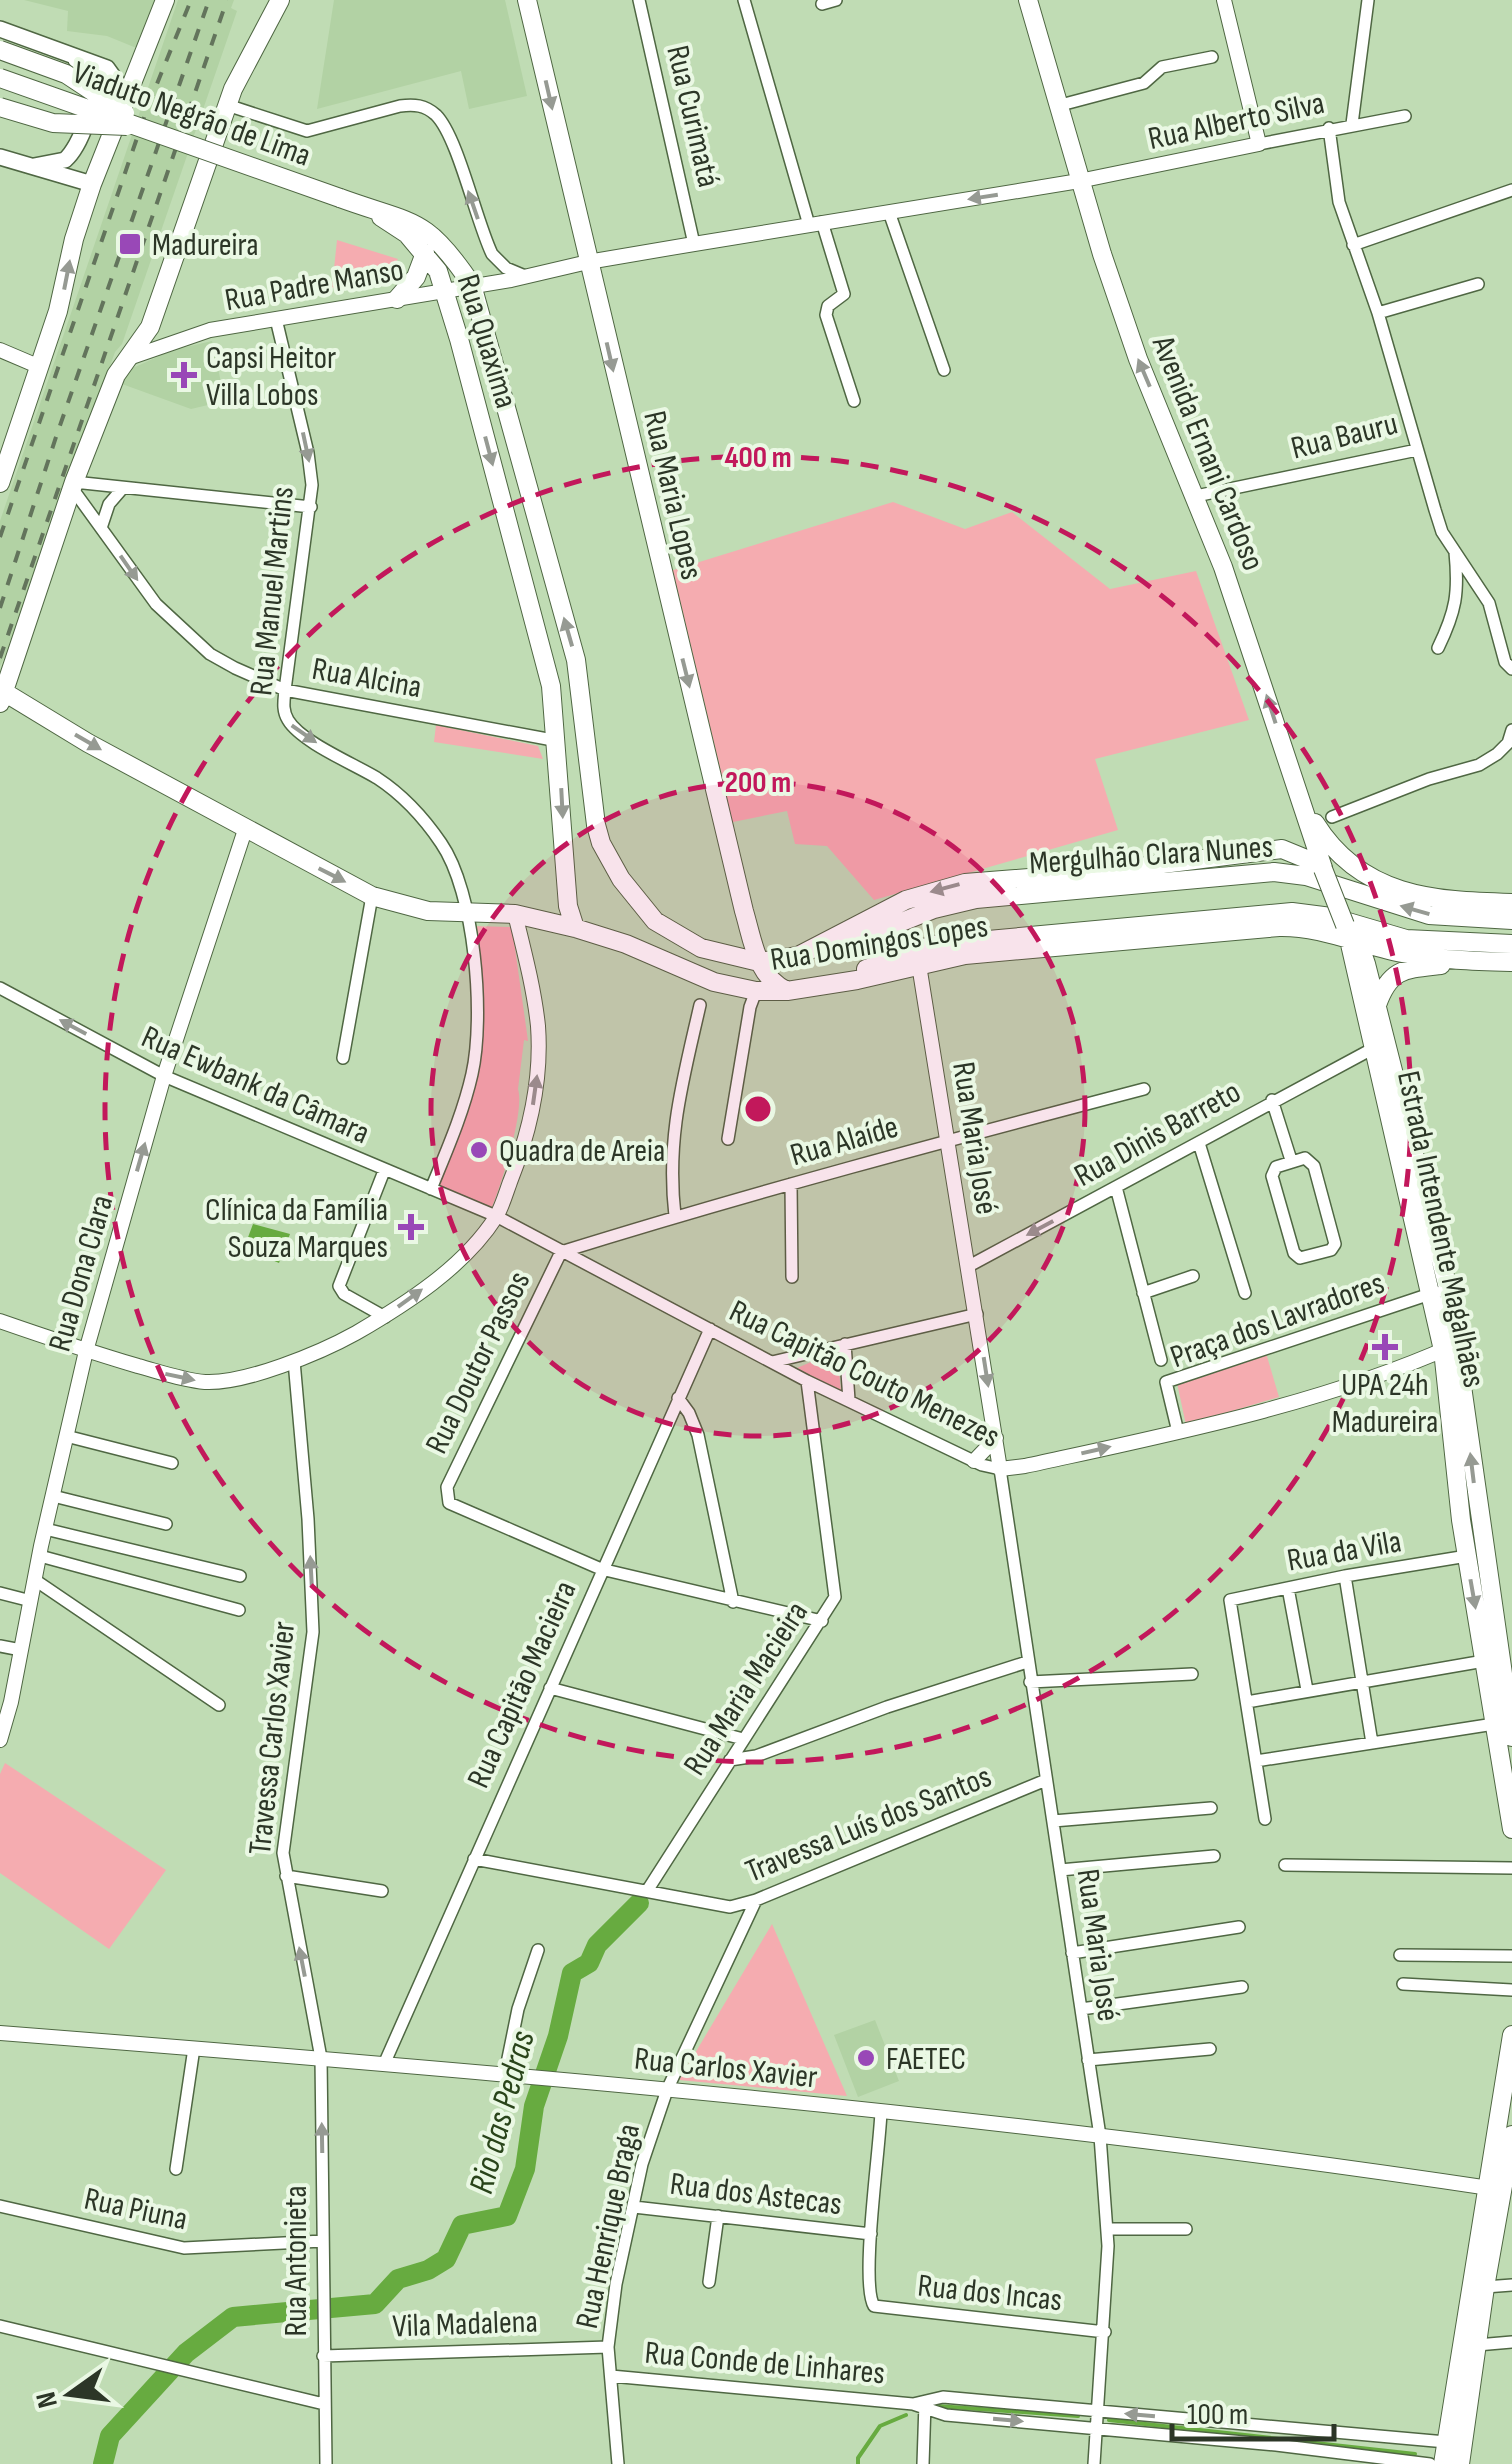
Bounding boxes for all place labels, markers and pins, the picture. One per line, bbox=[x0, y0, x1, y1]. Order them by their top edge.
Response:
place label: Madureira bbox=[152, 226, 259, 265]
marker: Madureira bbox=[117, 231, 143, 257]
place label: Capsi Heitor Villa Lobos bbox=[206, 339, 336, 415]
marker: Capsi Heitor Villa Lobos bbox=[171, 362, 197, 388]
centre of rings bbox=[740, 1091, 776, 1127]
place label: Quadra de Areia bbox=[499, 1132, 665, 1171]
marker: Quadra de Areia bbox=[468, 1139, 490, 1161]
place label: Clínica da Família Souza Marques bbox=[205, 1191, 388, 1267]
marker: Clínica da Família Souza Marques bbox=[398, 1214, 424, 1240]
marker: UPA 24h Madureira bbox=[1372, 1334, 1398, 1360]
place label: UPA 24h Madureira bbox=[1332, 1366, 1438, 1442]
place label: FAETEC bbox=[886, 2040, 966, 2079]
marker: FAETEC bbox=[855, 2047, 877, 2069]

